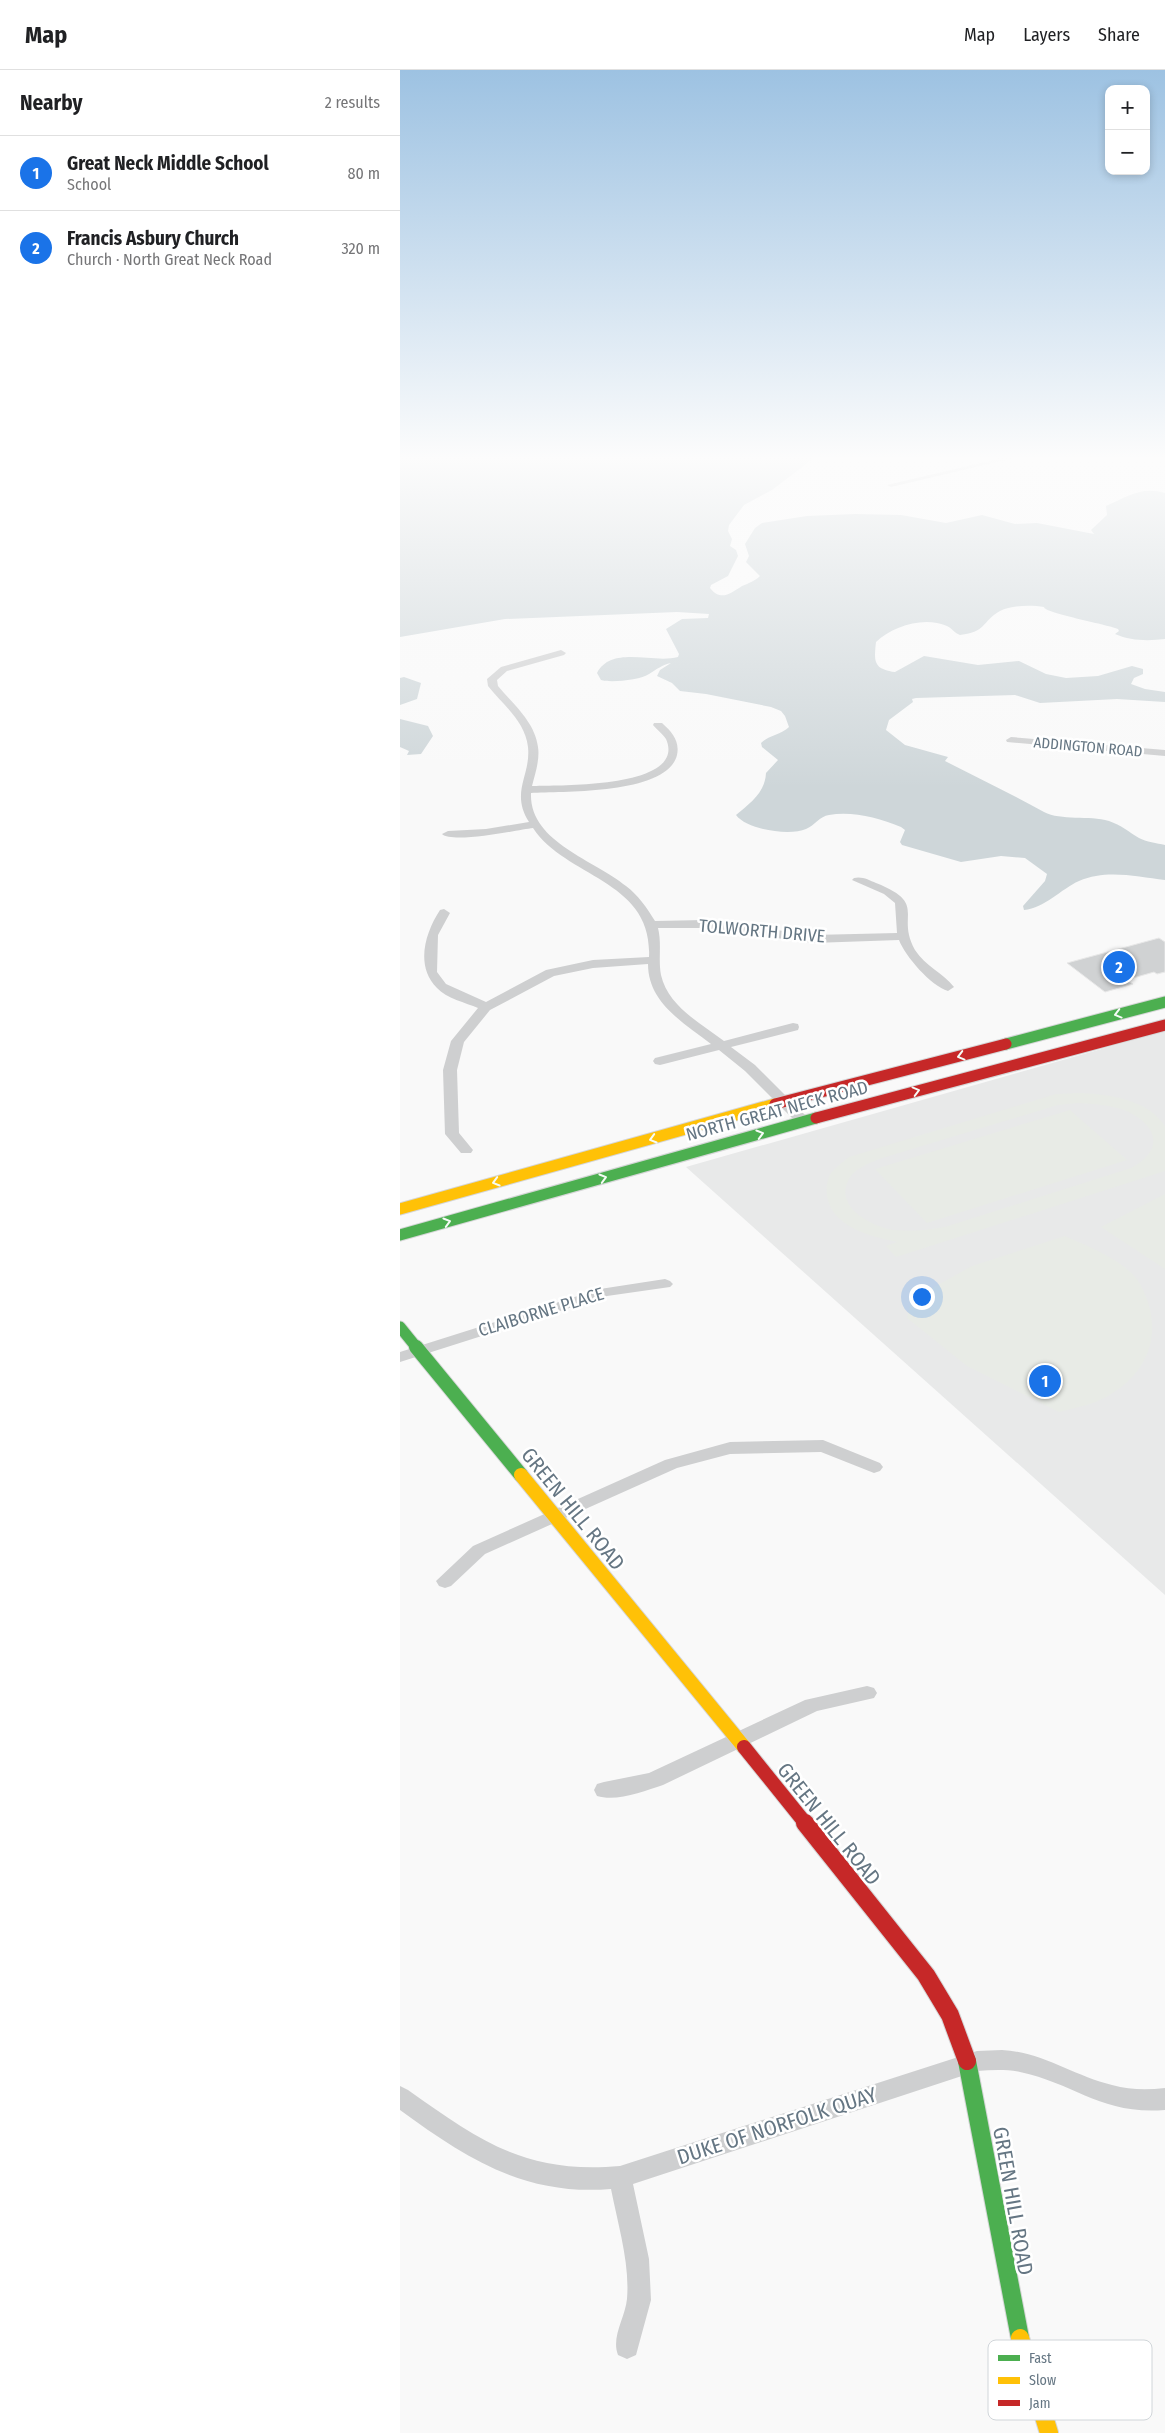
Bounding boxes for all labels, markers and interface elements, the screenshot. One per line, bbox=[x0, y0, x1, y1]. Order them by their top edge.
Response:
text: Map bbox=[25, 21, 67, 49]
text: Map bbox=[964, 24, 995, 46]
text: Layers bbox=[1023, 24, 1070, 46]
text: Share bbox=[1098, 24, 1140, 46]
map controls bbox=[1105, 85, 1150, 175]
button: + bbox=[1105, 85, 1150, 130]
text: Nearby bbox=[20, 90, 82, 116]
text: 2 results bbox=[325, 93, 380, 112]
button: − bbox=[1105, 130, 1150, 175]
text: Great Neck Middle School bbox=[67, 152, 269, 175]
text: 1 bbox=[33, 164, 39, 183]
text: 80 m bbox=[348, 164, 380, 183]
text: School bbox=[67, 175, 111, 194]
text: Francis Asbury Church bbox=[67, 227, 239, 250]
text: 2 bbox=[32, 239, 40, 258]
text: 320 m bbox=[341, 239, 380, 258]
text: Church · North Great Neck Road bbox=[67, 250, 272, 269]
street label: ADDINGTON ROAD bbox=[1033, 733, 1143, 761]
street label: TOLWORTH DRIVE bbox=[698, 915, 826, 947]
pin: 2 bbox=[1103, 948, 1135, 986]
one-way arrow bbox=[1114, 1009, 1122, 1019]
one-way arrow bbox=[957, 1050, 965, 1060]
street label: NORTH GREAT NECK ROAD bbox=[684, 1076, 870, 1146]
one-way arrow bbox=[912, 1086, 921, 1097]
one-way arrow bbox=[755, 1129, 763, 1139]
one-way arrow bbox=[649, 1133, 658, 1143]
one-way arrow bbox=[599, 1173, 608, 1184]
one-way arrow bbox=[492, 1176, 501, 1187]
one-way arrow bbox=[442, 1218, 450, 1228]
street label: CLAIBORNE PLACE bbox=[476, 1282, 606, 1342]
your location bbox=[909, 1284, 935, 1310]
pin: 1 bbox=[1029, 1362, 1061, 1400]
street label: GREEN HILL ROAD bbox=[516, 1442, 630, 1576]
street label: GREEN HILL ROAD bbox=[772, 1757, 886, 1891]
street label: DUKE OF NORFOLK QUAY bbox=[674, 2081, 881, 2171]
street label: GREEN HILL ROAD bbox=[987, 2125, 1039, 2277]
legend bbox=[988, 2340, 1152, 2420]
text: Fast bbox=[1029, 2350, 1052, 2367]
text: Slow bbox=[1029, 2372, 1056, 2389]
text: Jam bbox=[1029, 2395, 1050, 2412]

